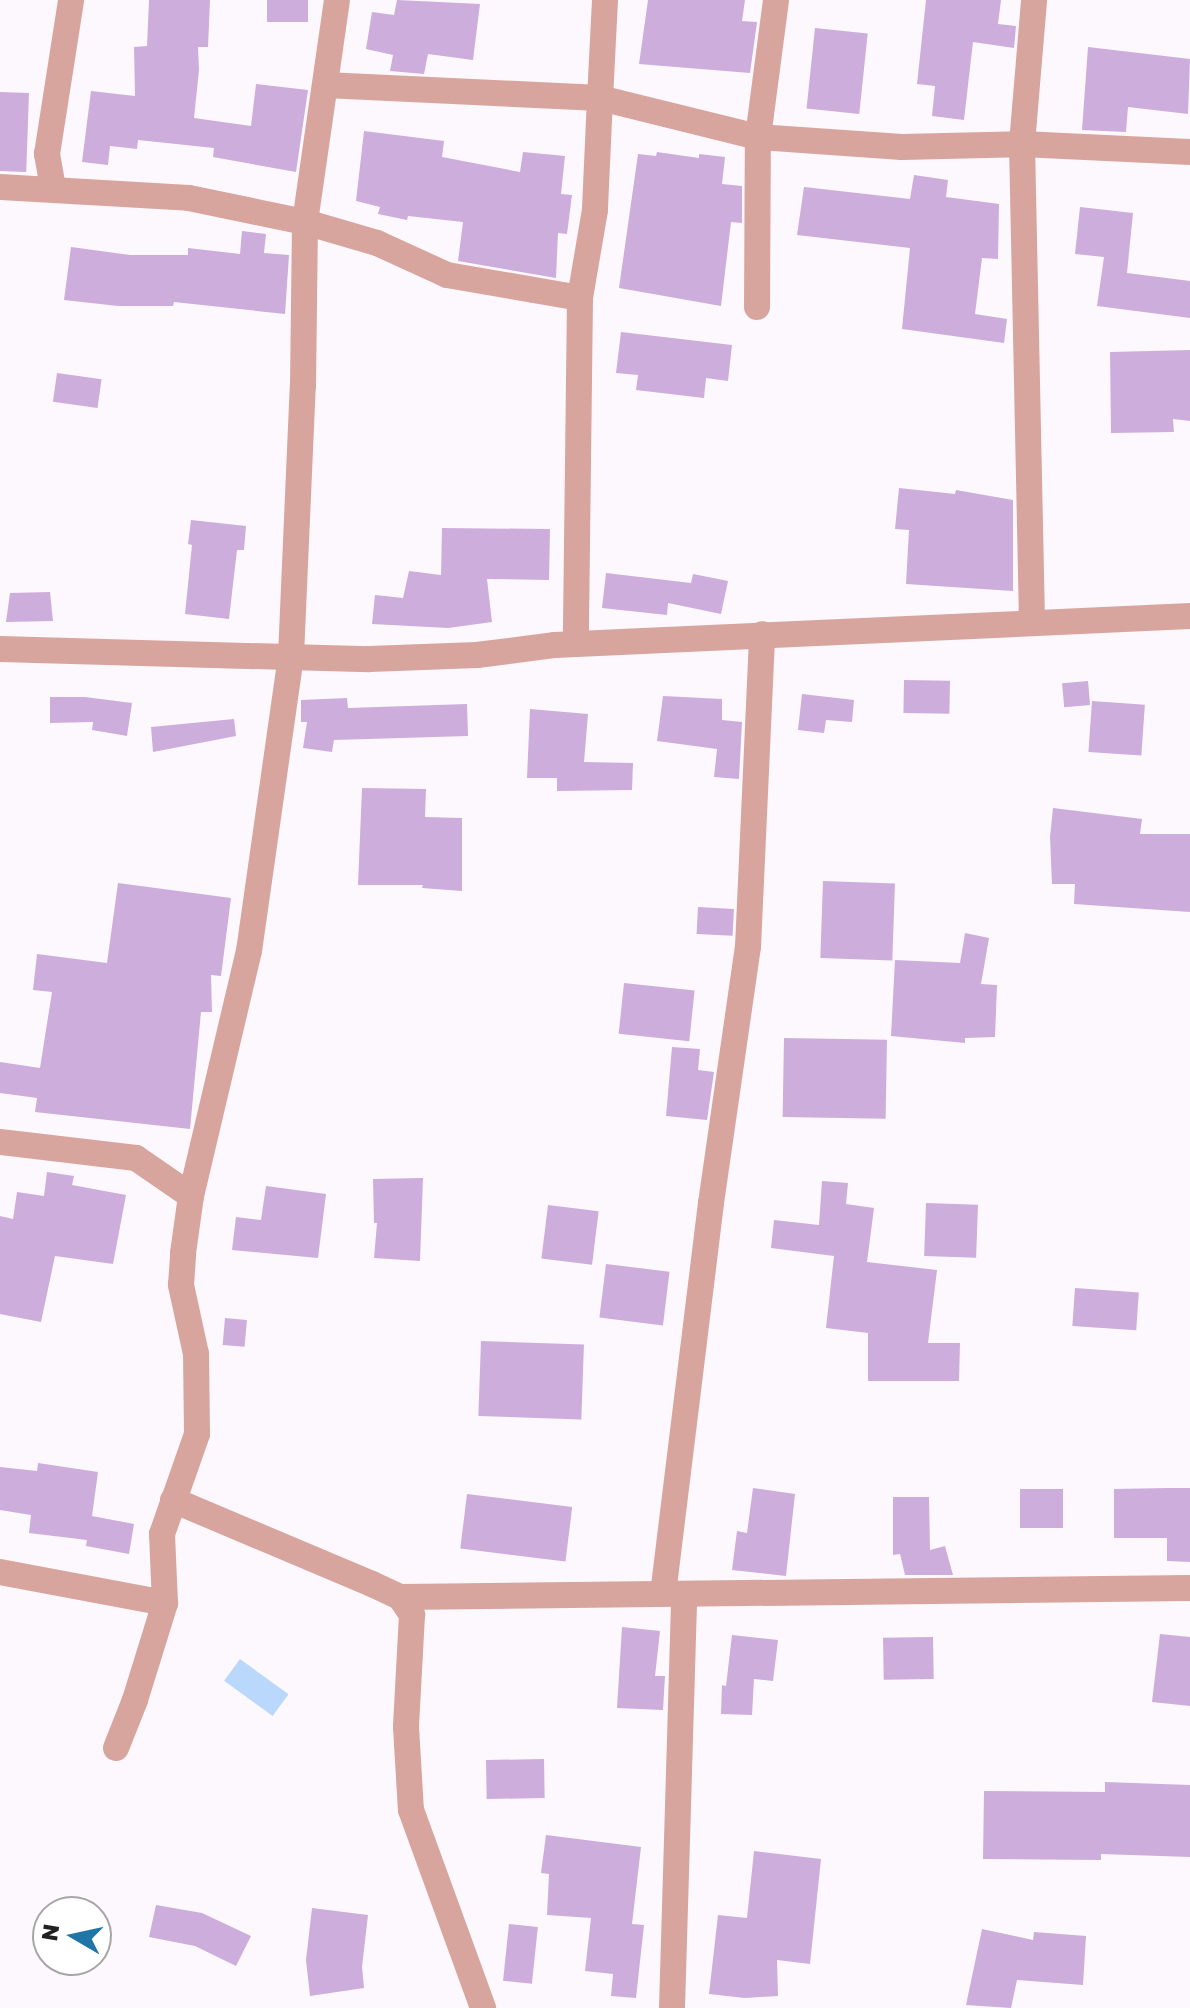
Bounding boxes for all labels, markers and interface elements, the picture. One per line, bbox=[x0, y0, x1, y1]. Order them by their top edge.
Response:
north arrow bbox=[32, 1896, 112, 1976]
text: N bbox=[35, 1922, 64, 1943]

